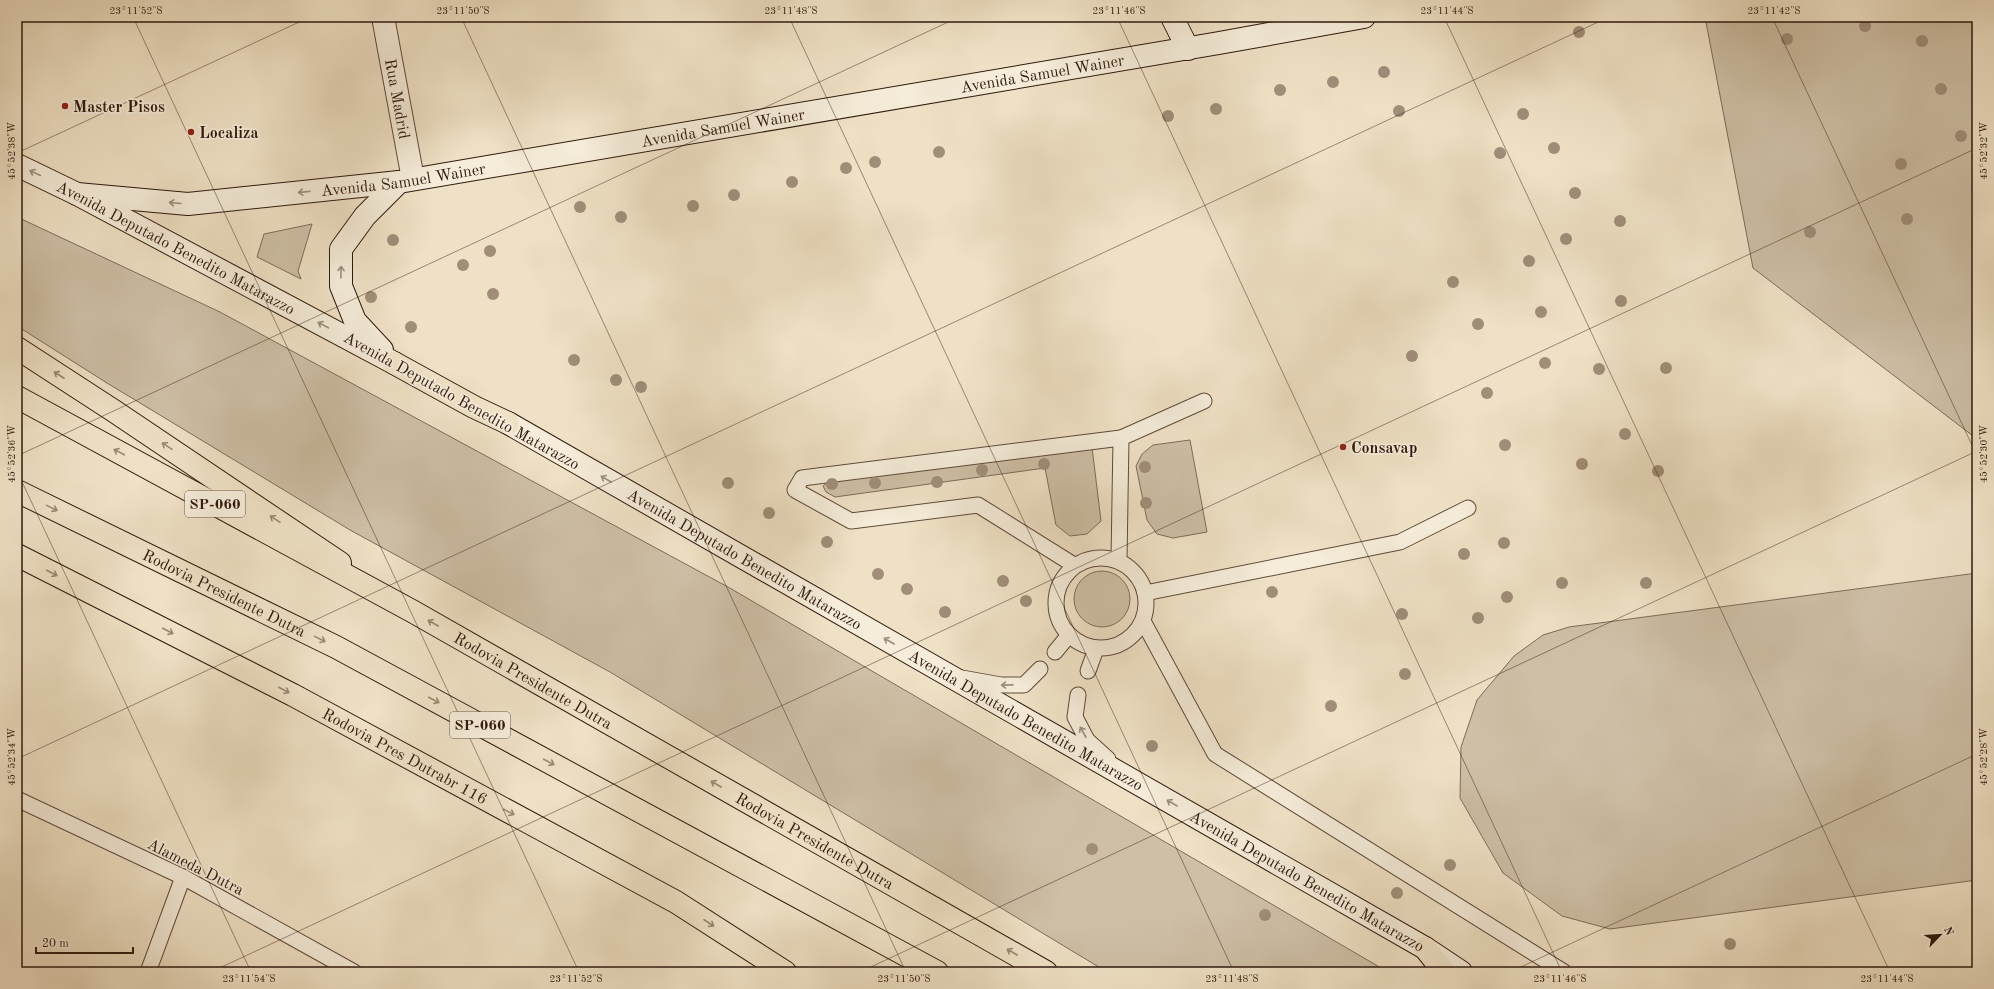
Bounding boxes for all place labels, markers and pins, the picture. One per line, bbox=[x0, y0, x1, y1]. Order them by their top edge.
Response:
place label: Master Pisos bbox=[73, 100, 165, 116]
marker: Master Pisos bbox=[60, 101, 70, 111]
place label: Localiza bbox=[199, 126, 259, 142]
marker: Localiza bbox=[186, 127, 196, 137]
place label: Consavap bbox=[1351, 441, 1417, 457]
marker: Consavap bbox=[1338, 442, 1348, 452]

